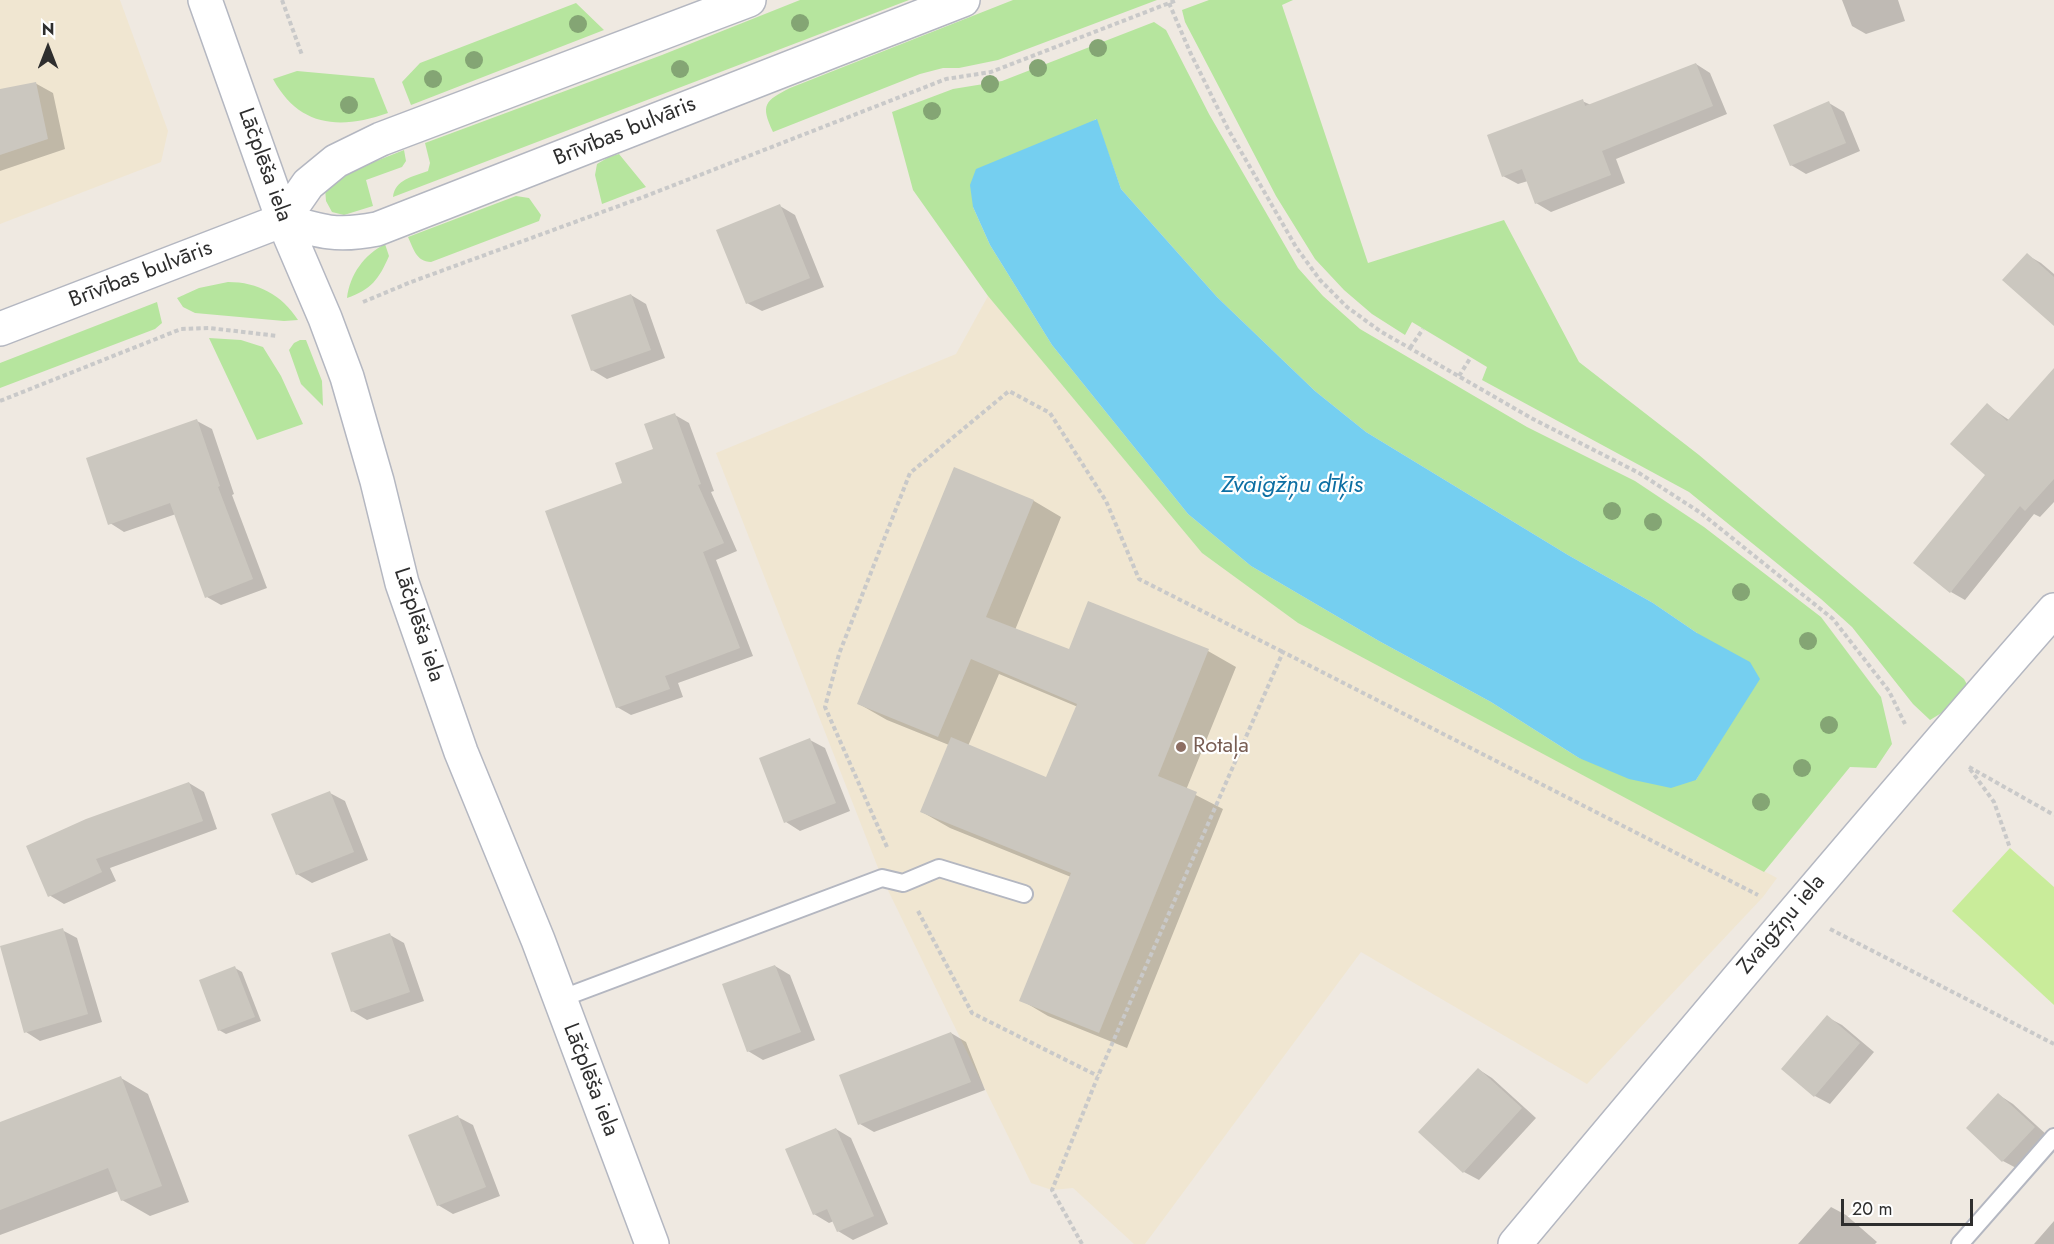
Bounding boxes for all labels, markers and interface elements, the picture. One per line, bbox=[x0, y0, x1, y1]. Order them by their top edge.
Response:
north arrow bbox=[18, 18, 78, 78]
text: N bbox=[42, 18, 54, 41]
street label: Brīvības bulvāris bbox=[550, 91, 700, 173]
street label: Lāčplēša iela bbox=[231, 105, 297, 225]
street label: Brīvības bulvāris bbox=[66, 236, 216, 314]
water label: Zvaigžņu dīķis bbox=[1221, 472, 1363, 500]
street label: Lāčplēša iela bbox=[387, 564, 449, 686]
place label: Rotaļa bbox=[1193, 734, 1249, 760]
marker: Rotaļa bbox=[1174, 740, 1188, 754]
street label: Zvaigžņu iela bbox=[1733, 870, 1831, 980]
street label: Lāčplēša iela bbox=[556, 1020, 624, 1140]
scale bar bbox=[1844, 1187, 1976, 1225]
text: 20 m bbox=[1852, 1196, 1892, 1222]

